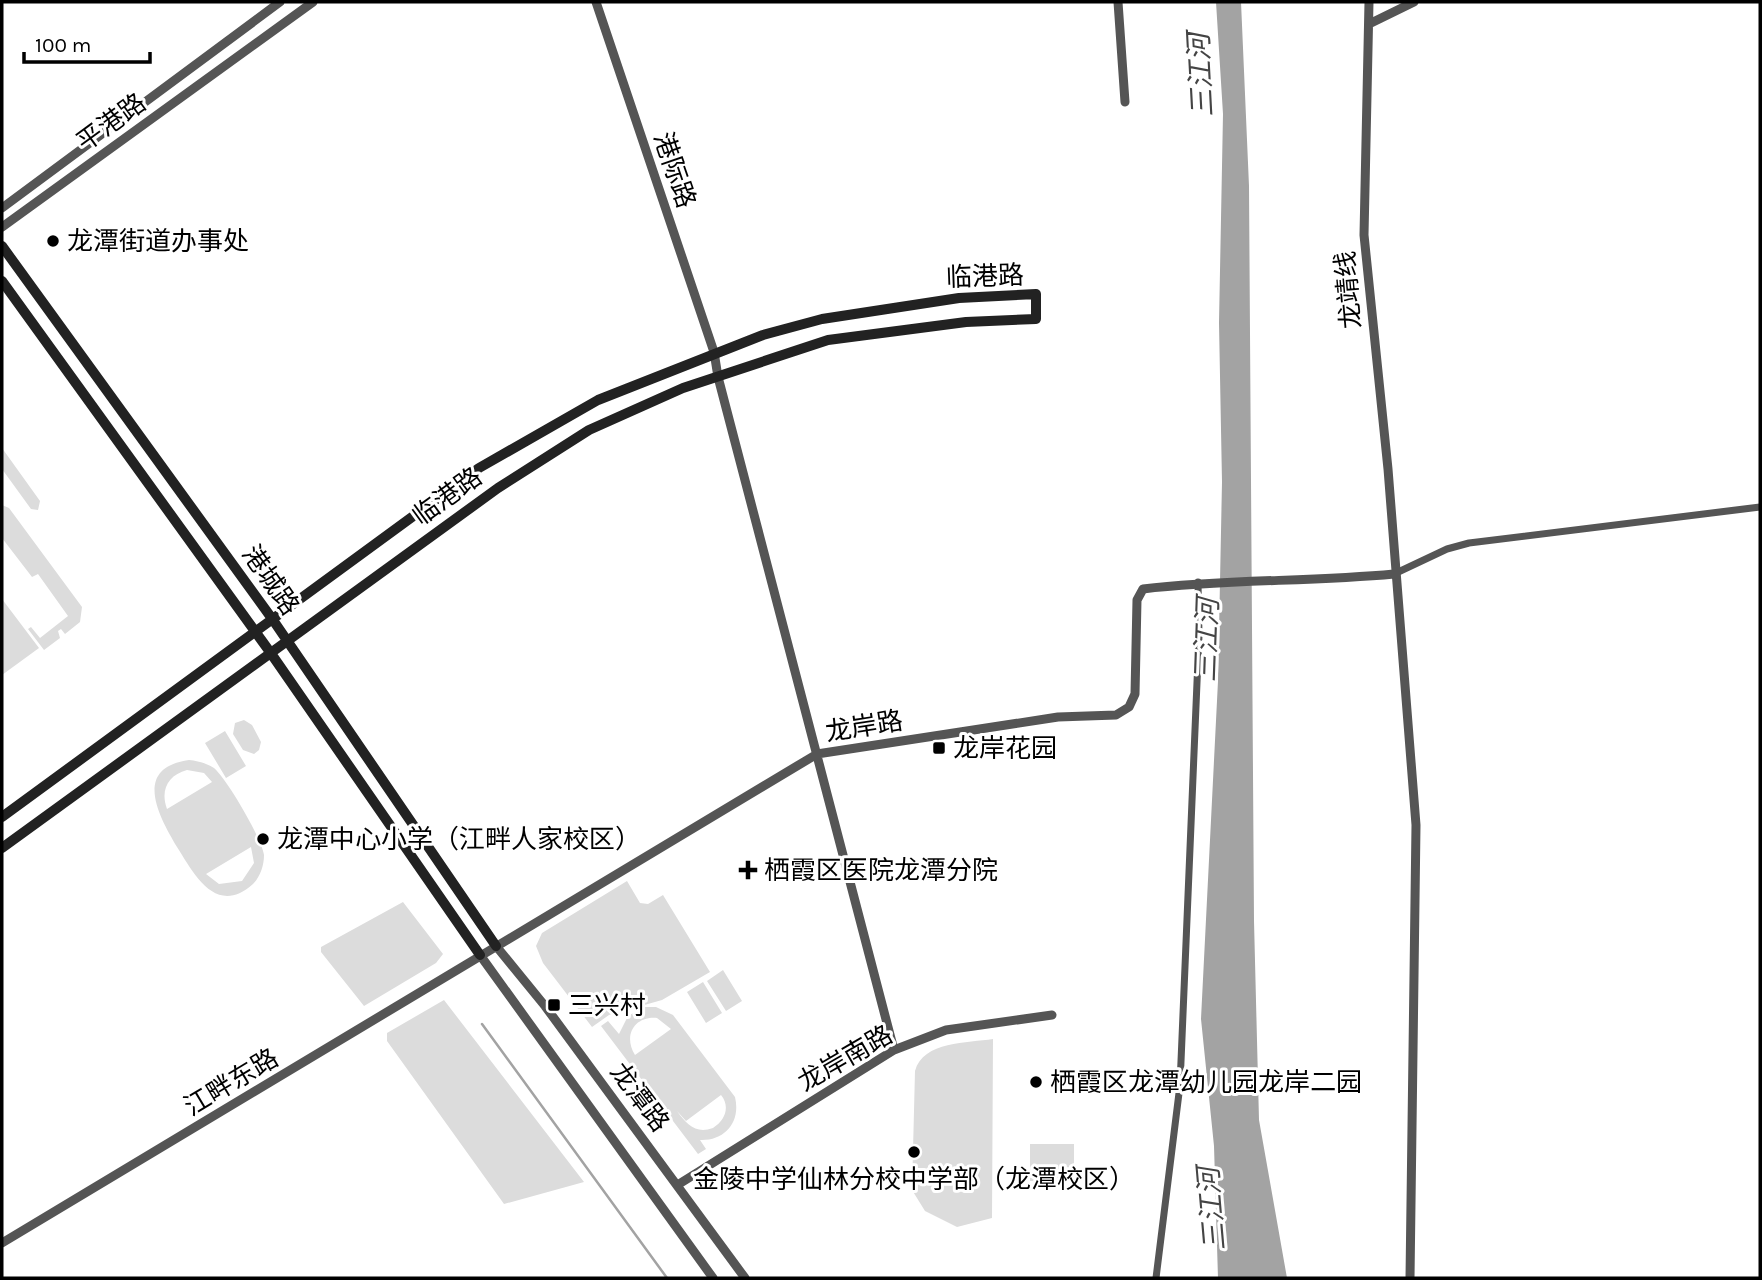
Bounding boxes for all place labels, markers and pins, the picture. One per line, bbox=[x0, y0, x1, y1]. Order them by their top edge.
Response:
place label: 龙潭街道办事处 bbox=[67, 226, 249, 257]
marker: 龙潭街道办事处 bbox=[45, 233, 61, 249]
place label: 龙岸花园 bbox=[953, 733, 1057, 764]
marker: 龙岸花园 bbox=[931, 740, 947, 756]
place label: 龙潭中心小学（江畔人家校区） bbox=[277, 824, 641, 855]
marker: 龙潭中心小学（江畔人家校区） bbox=[255, 831, 271, 847]
place label: 栖霞区医院龙潭分院 bbox=[764, 855, 998, 886]
marker: 栖霞区医院龙潭分院 bbox=[738, 860, 758, 880]
place label: 三兴村 bbox=[568, 990, 646, 1021]
marker: 三兴村 bbox=[546, 997, 562, 1013]
place label: 栖霞区龙潭幼儿园龙岸二园 bbox=[1050, 1067, 1362, 1098]
marker: 栖霞区龙潭幼儿园龙岸二园 bbox=[1028, 1074, 1044, 1090]
marker: 金陵中学仙林分校中学部（龙潭校区） bbox=[906, 1144, 922, 1160]
place label: 金陵中学仙林分校中学部（龙潭校区） bbox=[693, 1164, 1135, 1195]

